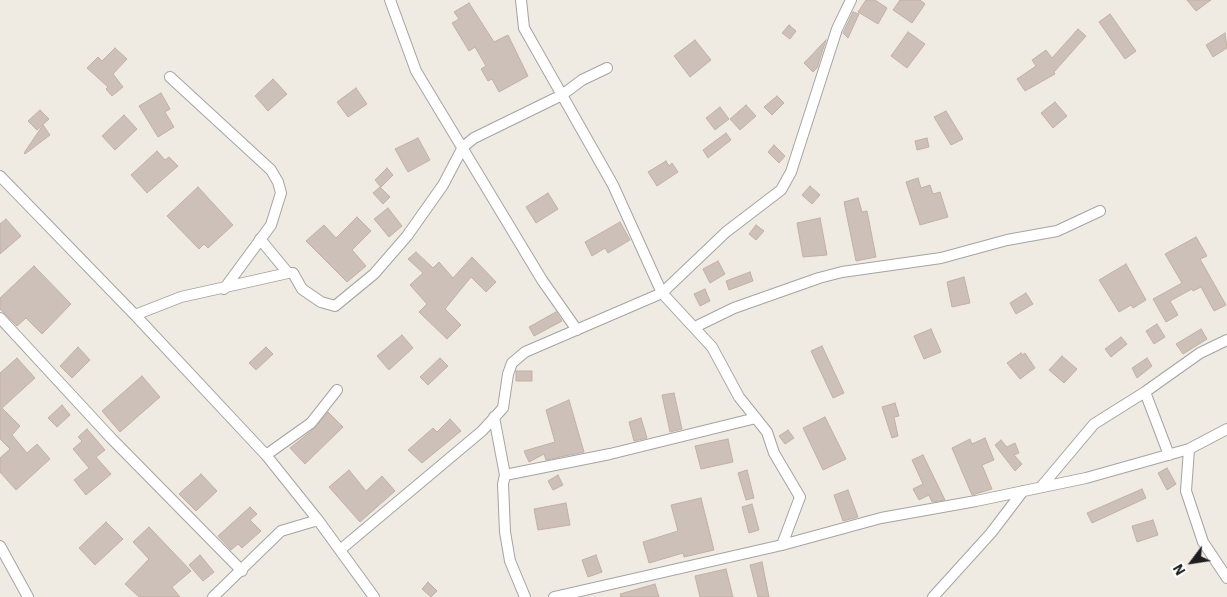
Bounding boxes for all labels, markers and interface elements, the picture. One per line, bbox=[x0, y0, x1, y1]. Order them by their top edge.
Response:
north arrow bbox=[1167, 537, 1217, 587]
text: N bbox=[1169, 561, 1189, 579]

